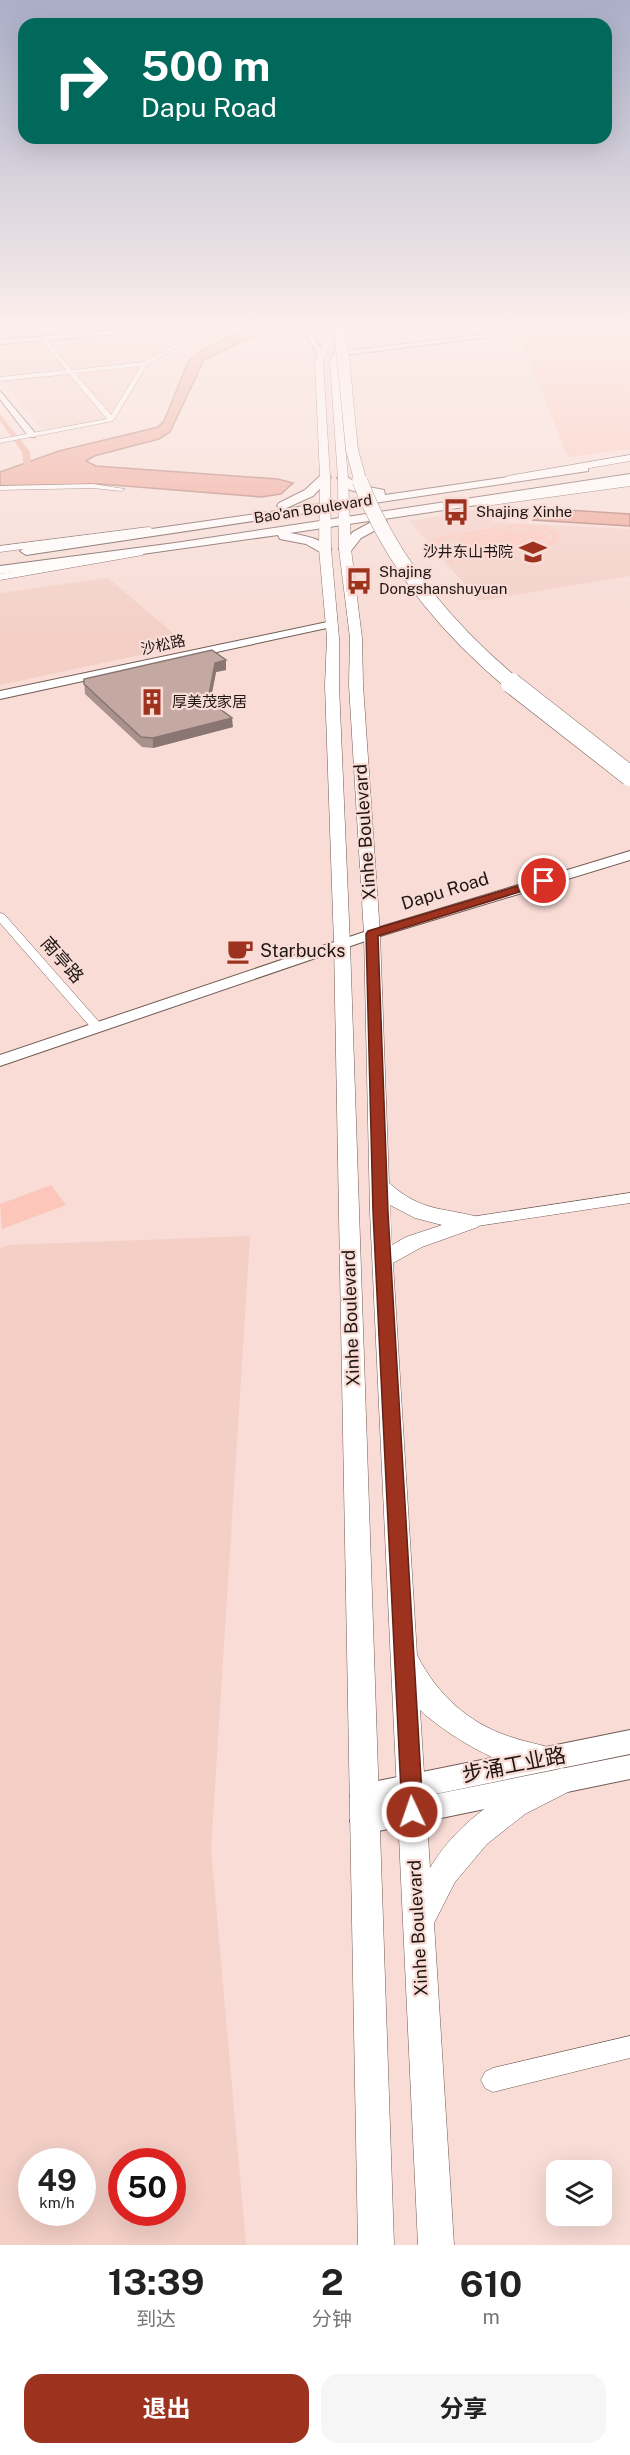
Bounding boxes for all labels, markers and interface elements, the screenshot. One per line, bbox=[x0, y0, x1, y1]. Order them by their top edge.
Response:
text: 500 m bbox=[141, 41, 270, 90]
icon: right bbox=[42, 42, 120, 120]
text: Dapu Road bbox=[141, 91, 277, 123]
street label: Bao'an Boulevard bbox=[253, 491, 373, 526]
bus stop icon: Shajing Xinhe bbox=[441, 497, 471, 527]
place label: Shajing Xinhe bbox=[476, 503, 572, 520]
school or university icon: 沙井东山书院 bbox=[518, 537, 548, 567]
place label: 沙井东山书院 bbox=[423, 543, 513, 560]
place label: Shajing Dongshanshuyuan bbox=[379, 563, 507, 597]
bus stop icon: Shajing Dongshanshuyuan bbox=[344, 566, 374, 596]
street label: 沙松路 bbox=[139, 632, 187, 658]
building icon: 厚美茂家居 bbox=[137, 687, 167, 717]
place label: 厚美茂家居 bbox=[172, 693, 247, 710]
street label: Xinhe Boulevard bbox=[349, 763, 380, 901]
pin bbox=[518, 855, 569, 906]
icon: arrive bbox=[527, 864, 560, 897]
street label: Dapu Road bbox=[398, 867, 491, 914]
street label: 南亭路 bbox=[37, 932, 88, 987]
cafe icon: Starbucks bbox=[225, 936, 255, 966]
place label: Starbucks bbox=[260, 940, 345, 961]
street label: Xinhe Boulevard bbox=[338, 1249, 363, 1387]
street label: 步涌工业路 bbox=[460, 1742, 568, 1787]
position arrow bbox=[380, 1780, 444, 1844]
street label: Xinhe Boulevard bbox=[403, 1859, 432, 1997]
speed limit sign: 50 bbox=[108, 2148, 186, 2226]
map controls bbox=[546, 2160, 612, 2226]
button: layers bbox=[546, 2160, 612, 2226]
text: 49 bbox=[37, 2162, 77, 2198]
text: km/h bbox=[39, 2194, 75, 2211]
text: 13:39 bbox=[108, 2261, 204, 2303]
text: 2 bbox=[321, 2261, 344, 2303]
text: 610 bbox=[460, 2263, 522, 2305]
text: m bbox=[482, 2305, 500, 2329]
text: 到达 bbox=[136, 2307, 176, 2331]
text: 分钟 bbox=[312, 2307, 352, 2331]
button: 退出 bbox=[24, 2374, 309, 2443]
button: 分享 bbox=[321, 2374, 606, 2443]

